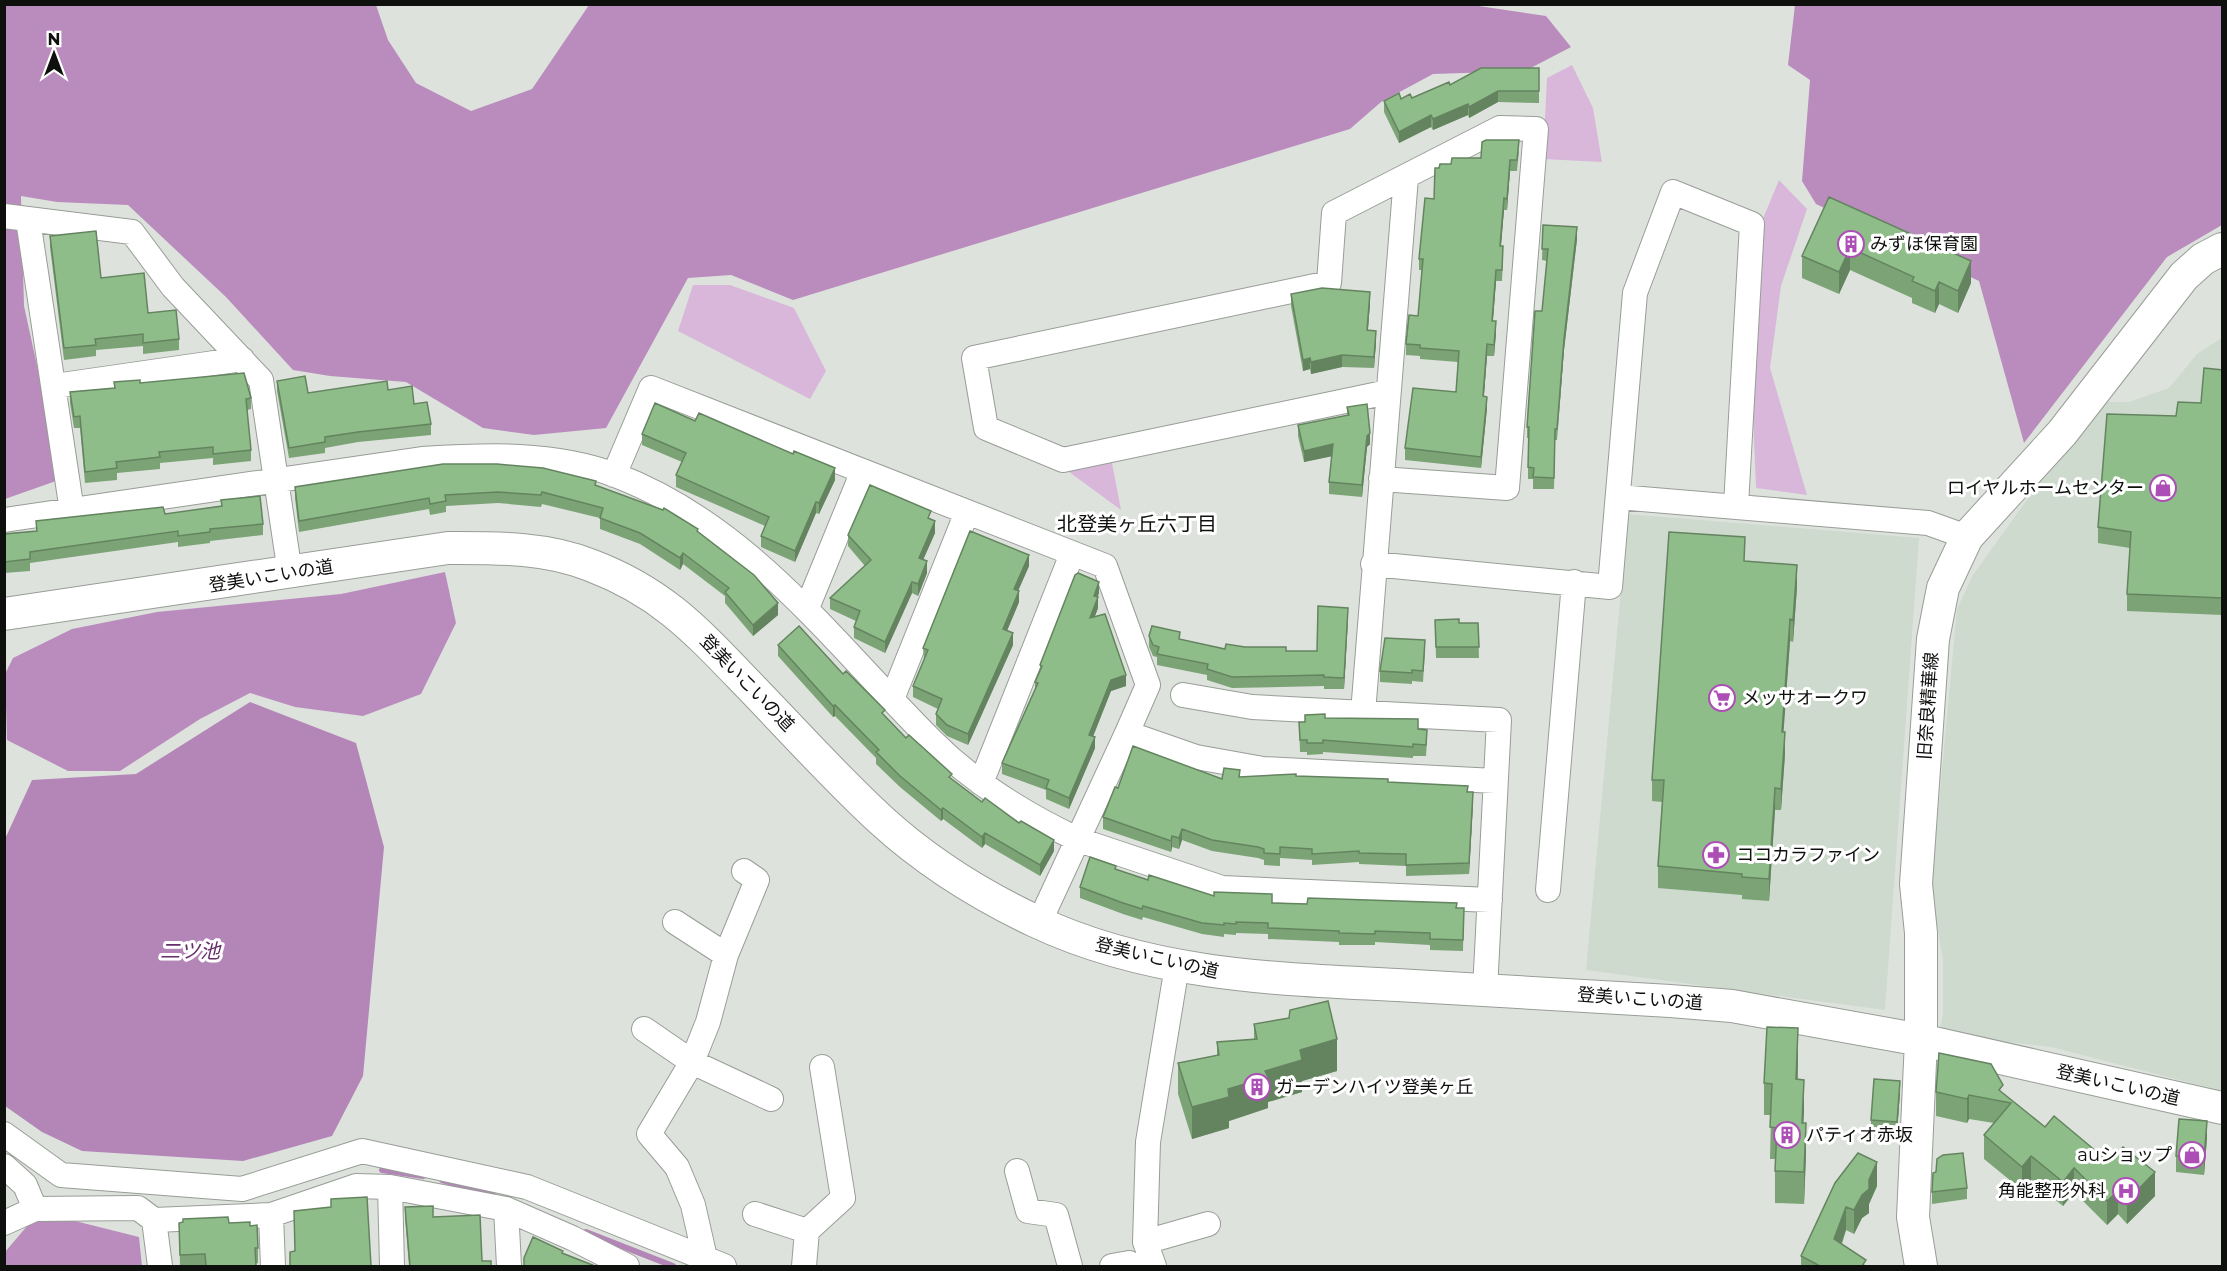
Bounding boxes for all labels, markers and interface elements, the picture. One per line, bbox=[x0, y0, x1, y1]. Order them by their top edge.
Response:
north arrow bbox=[24, 24, 84, 84]
text: N bbox=[48, 30, 60, 49]
building icon: みずほ保育園 bbox=[1836, 229, 1866, 259]
place label: みずほ保育園 bbox=[1870, 233, 1978, 255]
shop icon: ロイヤルホームセンター bbox=[2148, 473, 2178, 503]
place label: ロイヤルホームセンター bbox=[1947, 477, 2144, 499]
district label: 北登美ヶ丘六丁目 bbox=[1057, 512, 1217, 536]
street label: 登美いこいの道 bbox=[207, 555, 335, 597]
street label: 登美いこいの道 bbox=[695, 630, 799, 736]
street label: 旧奈良精華線 bbox=[1913, 651, 1943, 761]
supermarket icon: メッサオークワ bbox=[1707, 683, 1737, 713]
place label: メッサオークワ bbox=[1742, 687, 1868, 709]
pharmacy icon: ココカラファイン bbox=[1701, 840, 1731, 870]
place label: ココカラファイン bbox=[1736, 844, 1880, 866]
street label: 登美いこいの道 bbox=[1093, 933, 1221, 983]
water label: 二ツ池 bbox=[160, 939, 222, 963]
street label: 登美いこいの道 bbox=[1576, 984, 1704, 1014]
street label: 登美いこいの道 bbox=[2054, 1060, 2182, 1110]
building icon: ガーデンハイツ登美ヶ丘 bbox=[1242, 1072, 1272, 1102]
place label: ガーデンハイツ登美ヶ丘 bbox=[1276, 1076, 1474, 1098]
building icon: パティオ赤坂 bbox=[1772, 1120, 1802, 1150]
place label: パティオ赤坂 bbox=[1806, 1124, 1913, 1146]
shop icon: auショップ bbox=[2177, 1140, 2207, 1170]
place label: auショップ bbox=[2077, 1144, 2172, 1166]
hospital icon: 角能整形外科 bbox=[2111, 1176, 2141, 1206]
place label: 角能整形外科 bbox=[1998, 1180, 2106, 1202]

